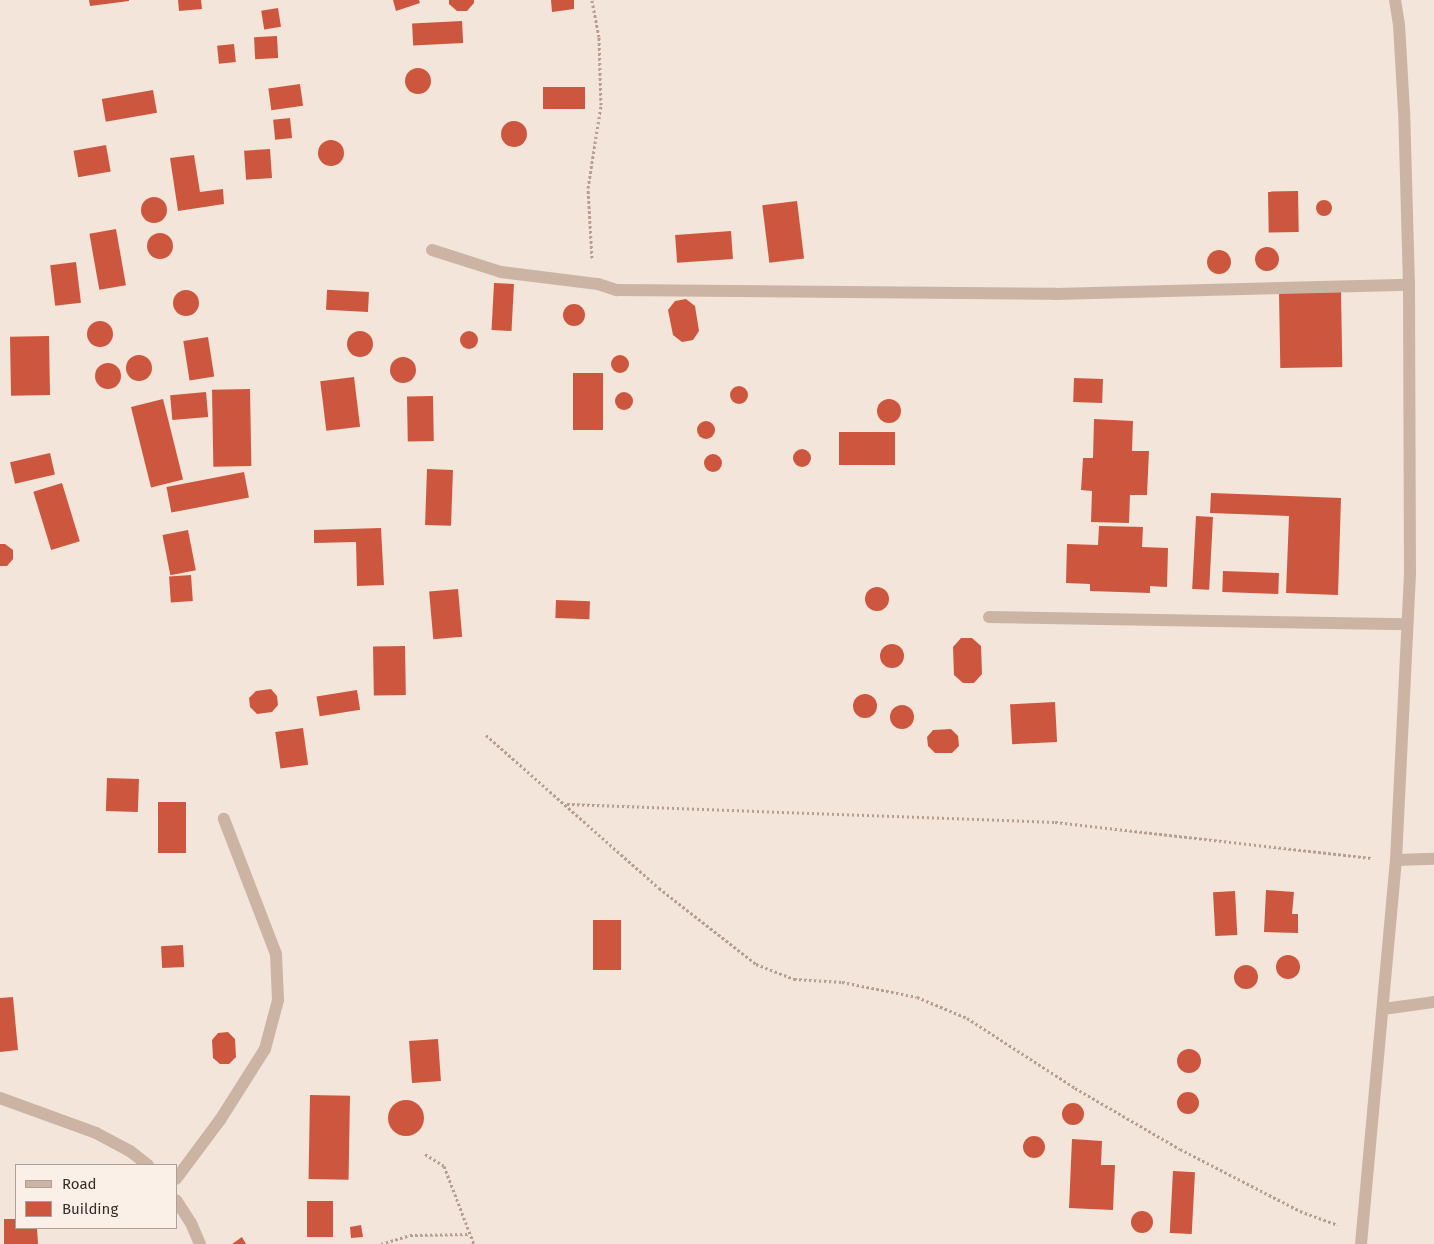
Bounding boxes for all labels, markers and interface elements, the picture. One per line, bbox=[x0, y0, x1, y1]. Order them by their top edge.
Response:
legend bbox=[15, 1164, 178, 1229]
text: Road bbox=[62, 1175, 97, 1193]
text: Building bbox=[62, 1200, 118, 1218]

